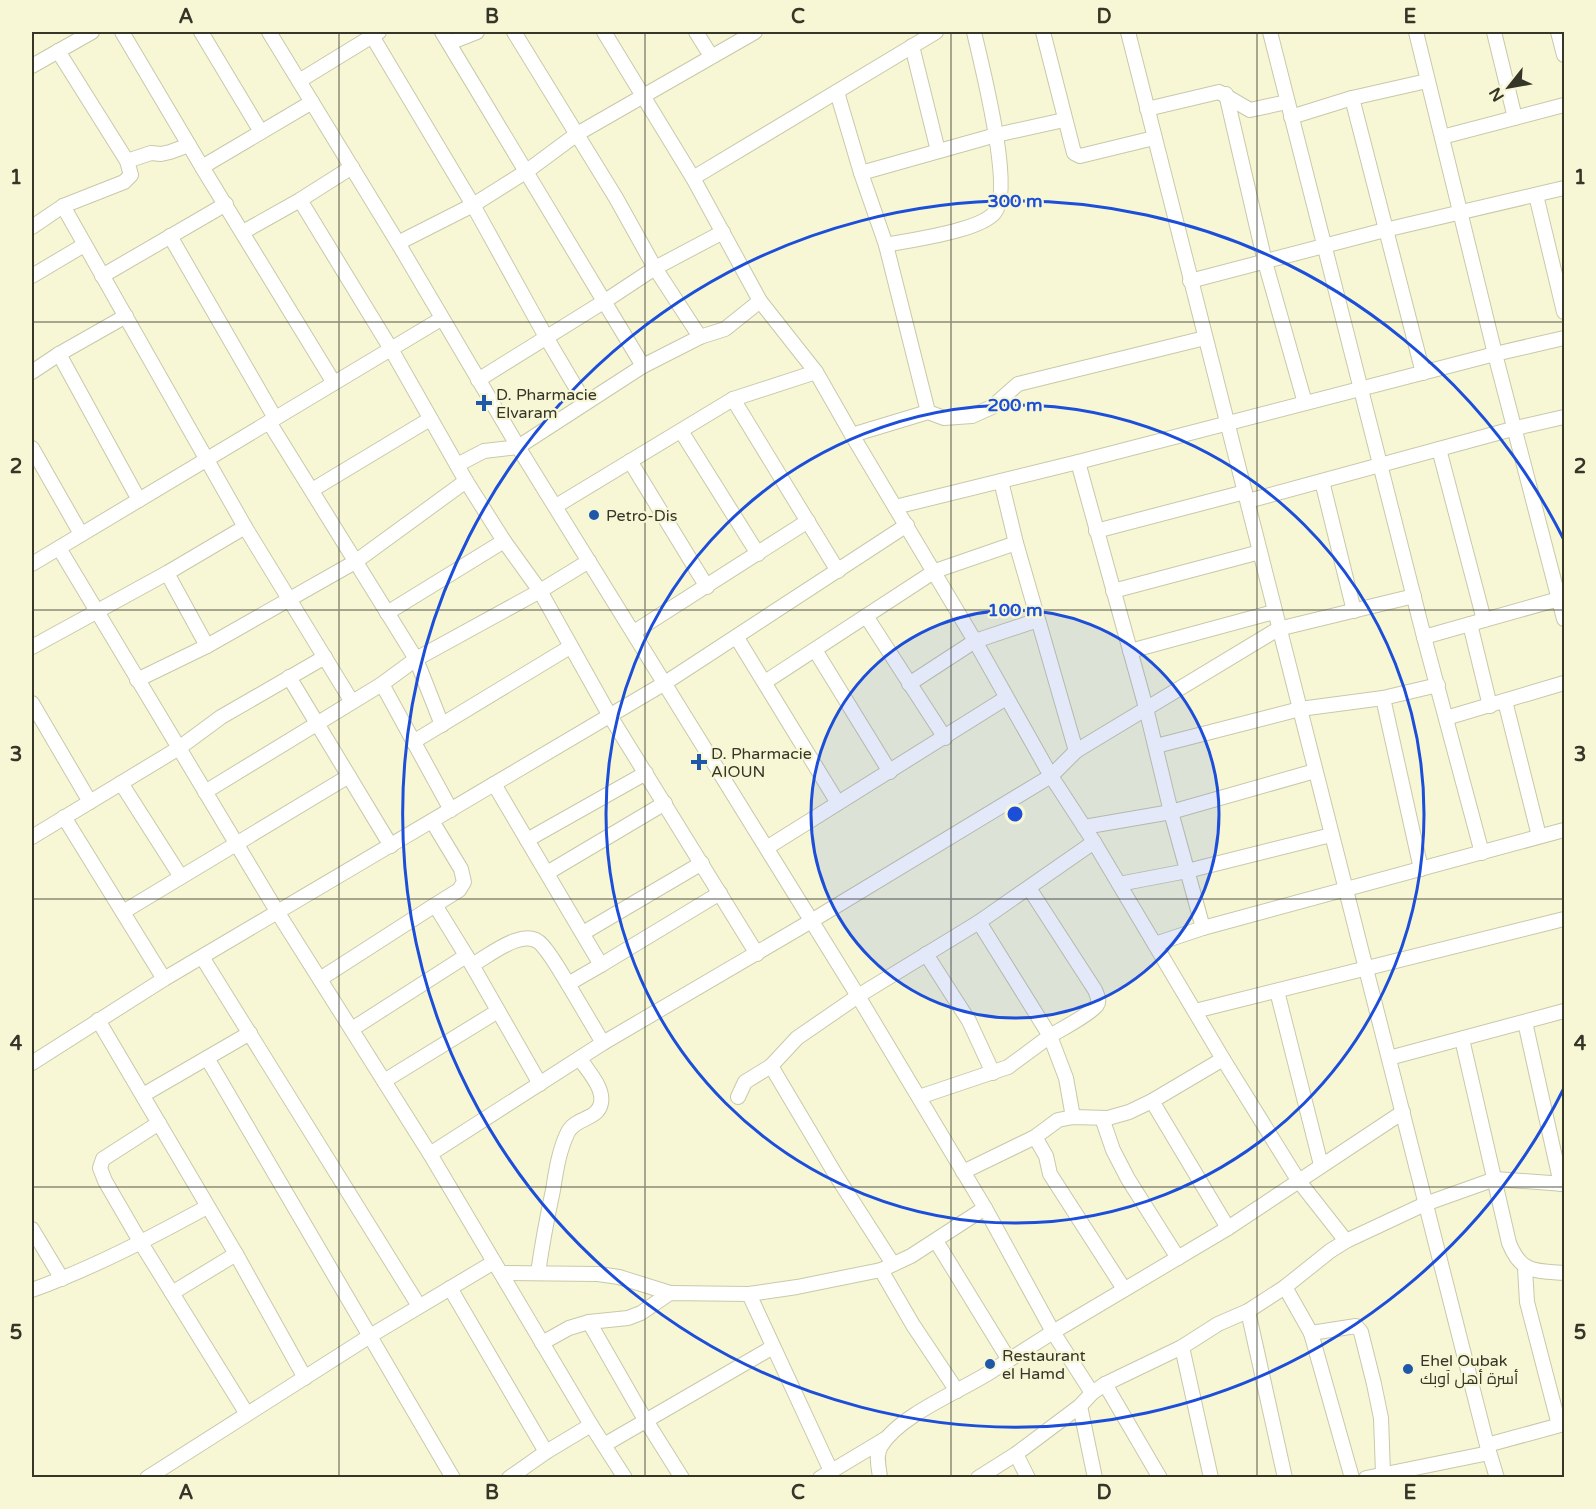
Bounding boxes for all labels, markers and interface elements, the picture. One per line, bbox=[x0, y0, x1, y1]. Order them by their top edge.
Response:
text: A bbox=[179, 5, 194, 29]
text: B bbox=[485, 5, 499, 29]
text: C bbox=[791, 5, 805, 29]
text: D bbox=[1096, 5, 1112, 29]
text: E bbox=[1404, 5, 1417, 29]
north arrow bbox=[1479, 57, 1539, 117]
text: N bbox=[1485, 84, 1509, 105]
text: 1 bbox=[10, 166, 22, 190]
text: 1 bbox=[1574, 166, 1586, 190]
text: 300 m bbox=[987, 190, 1043, 212]
place label: D. Pharmacie Elvaram bbox=[496, 385, 597, 423]
text: 200 m bbox=[987, 394, 1043, 416]
marker: D. Pharmacie Elvaram bbox=[477, 396, 491, 410]
text: 2 bbox=[10, 455, 22, 479]
text: 2 bbox=[1574, 455, 1586, 479]
place label: Petro-Dis bbox=[606, 506, 677, 526]
marker: Petro-Dis bbox=[587, 508, 601, 522]
text: 100 m bbox=[987, 599, 1043, 621]
text: 3 bbox=[10, 743, 22, 767]
text: 3 bbox=[1574, 743, 1586, 767]
place label: D. Pharmacie AIOUN bbox=[711, 744, 812, 782]
marker: D. Pharmacie AIOUN bbox=[692, 755, 706, 769]
centre of rings bbox=[1005, 804, 1025, 824]
text: 4 bbox=[10, 1032, 23, 1056]
text: 4 bbox=[1574, 1032, 1587, 1056]
text: 5 bbox=[10, 1321, 22, 1345]
text: 5 bbox=[1574, 1321, 1586, 1345]
place label: Restaurant el Hamd bbox=[1002, 1346, 1086, 1384]
place label: Ehel Oubak أسرة أهل آوبك bbox=[1420, 1351, 1518, 1389]
marker: Restaurant el Hamd bbox=[983, 1357, 997, 1371]
marker: Ehel Oubak أسرة أهل آوبك bbox=[1401, 1362, 1415, 1376]
text: A bbox=[179, 1481, 194, 1505]
text: B bbox=[485, 1481, 499, 1505]
text: C bbox=[791, 1481, 805, 1505]
text: D bbox=[1096, 1481, 1112, 1505]
text: E bbox=[1404, 1481, 1417, 1505]

